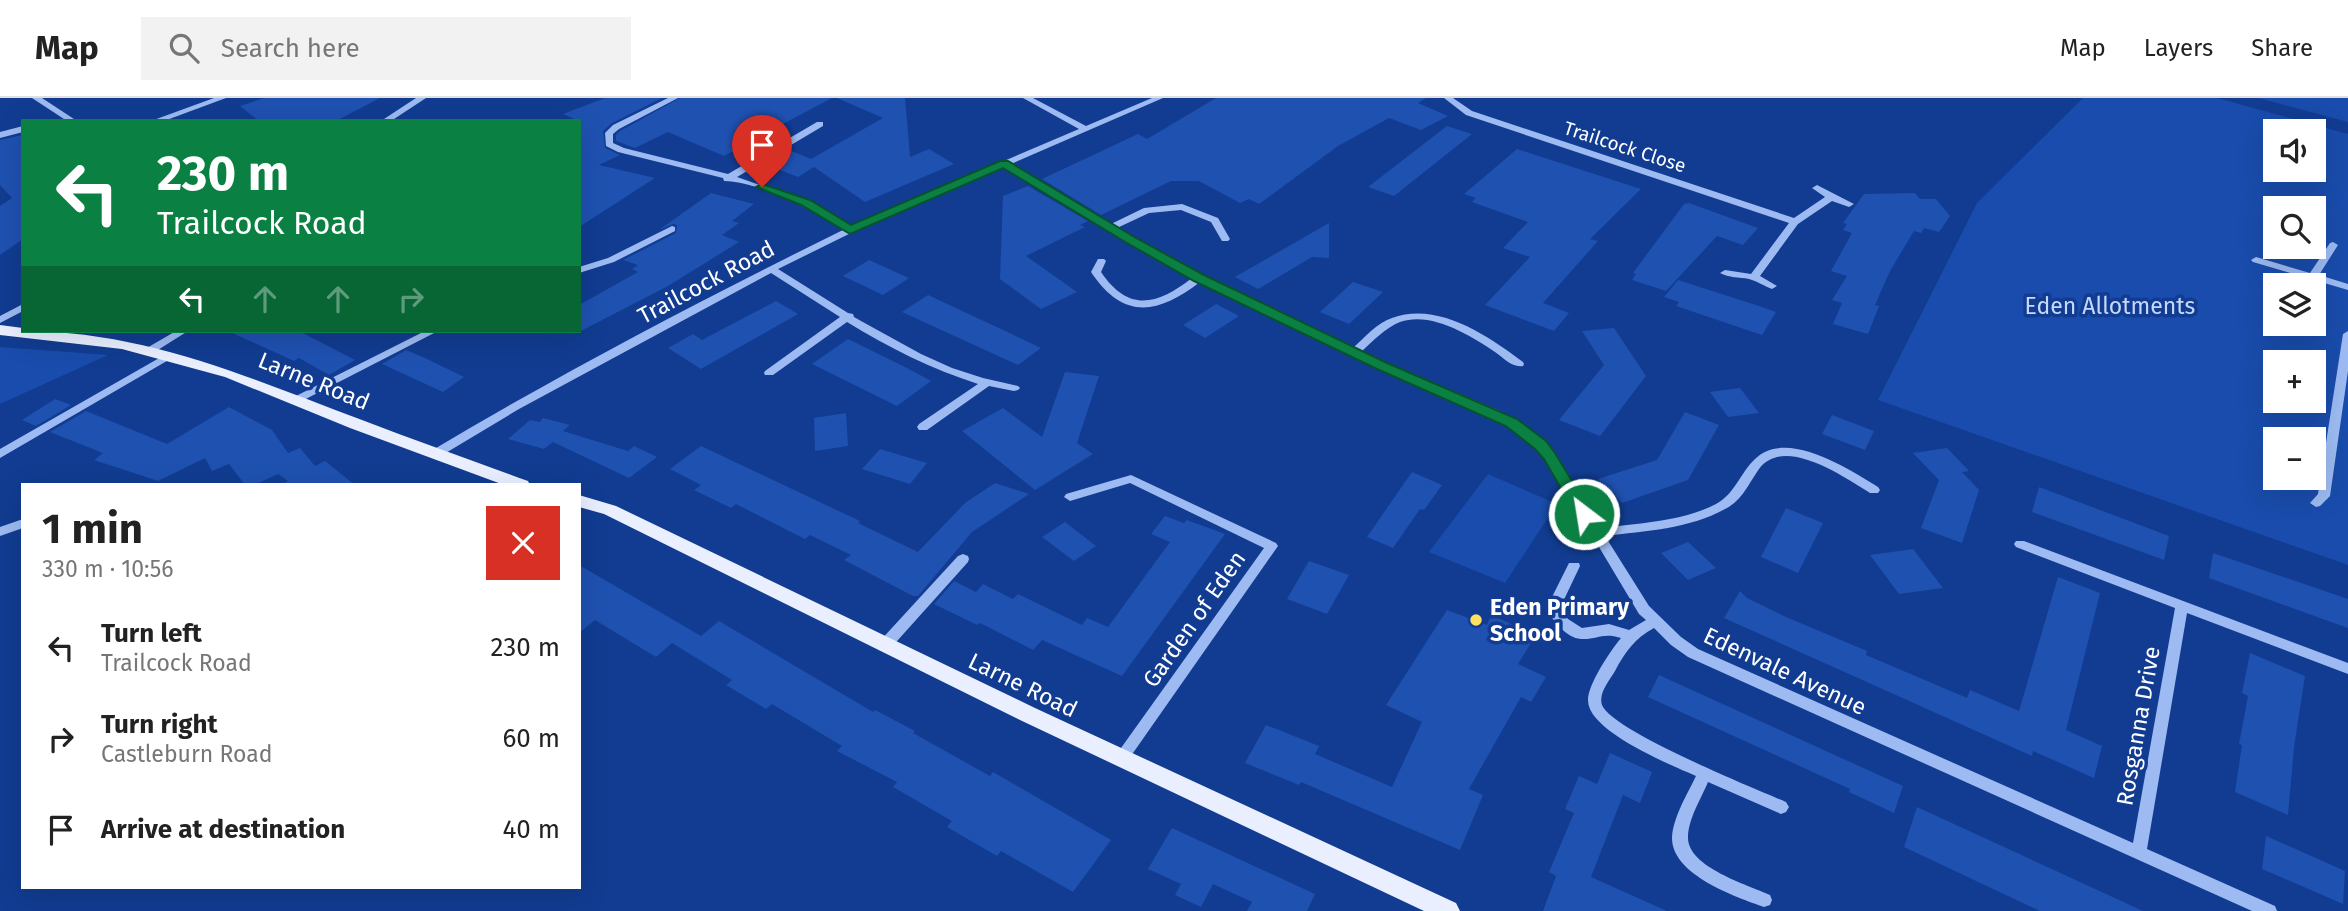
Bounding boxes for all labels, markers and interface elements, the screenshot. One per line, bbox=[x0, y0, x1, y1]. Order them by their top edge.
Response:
search box bbox=[141, 17, 631, 80]
text: Map bbox=[35, 28, 99, 68]
icon: search bbox=[165, 29, 203, 67]
text: Search here bbox=[221, 33, 360, 64]
text: Map bbox=[2060, 34, 2106, 62]
text: Layers bbox=[2144, 34, 2213, 62]
text: Share bbox=[2251, 34, 2313, 62]
pin bbox=[732, 115, 792, 187]
street label: Trailcock Close bbox=[1561, 116, 1689, 178]
map controls bbox=[2263, 119, 2326, 490]
button: sound bbox=[2263, 119, 2326, 182]
icon: arrive bbox=[743, 126, 781, 164]
text: 230 m bbox=[157, 144, 289, 203]
icon: left bbox=[42, 147, 133, 238]
button: search bbox=[2263, 196, 2326, 259]
text: Trailcock Road bbox=[157, 204, 367, 242]
street label: Trailcock Road bbox=[633, 234, 779, 330]
button: layers bbox=[2263, 273, 2326, 336]
icon: left bbox=[173, 280, 211, 318]
icon: ahead bbox=[246, 280, 284, 318]
icon: ahead bbox=[319, 280, 357, 318]
icon: right bbox=[392, 280, 430, 318]
park label: Eden Allotments bbox=[2025, 292, 2195, 320]
street label: Larne Road bbox=[254, 346, 374, 416]
button: + bbox=[2263, 350, 2326, 413]
button: − bbox=[2263, 427, 2326, 490]
position arrow bbox=[1547, 477, 1621, 551]
text: 1 min bbox=[42, 504, 143, 554]
button: close bbox=[486, 506, 560, 580]
street label: Garden of Eden bbox=[1137, 545, 1251, 693]
text: 330 m · 10:56 bbox=[42, 555, 174, 583]
place label: Eden Primary School bbox=[1490, 593, 1630, 647]
marker: Eden Primary School bbox=[1468, 612, 1484, 628]
text: Turn left bbox=[101, 618, 202, 649]
street label: Edenvale Avenue bbox=[1699, 621, 1871, 721]
icon: left bbox=[42, 629, 80, 667]
text: 230 m bbox=[491, 632, 560, 663]
street label: Rosganna Drive bbox=[2110, 644, 2166, 808]
street label: Larne Road bbox=[964, 647, 1082, 723]
text: Trailcock Road bbox=[101, 649, 252, 677]
text: Turn right bbox=[101, 709, 218, 740]
icon: right bbox=[42, 720, 80, 758]
text: 60 m bbox=[502, 723, 560, 754]
text: Castleburn Road bbox=[101, 740, 272, 768]
icon: arrive bbox=[42, 811, 80, 849]
text: Arrive at destination bbox=[101, 814, 345, 845]
text: 40 m bbox=[502, 814, 560, 845]

